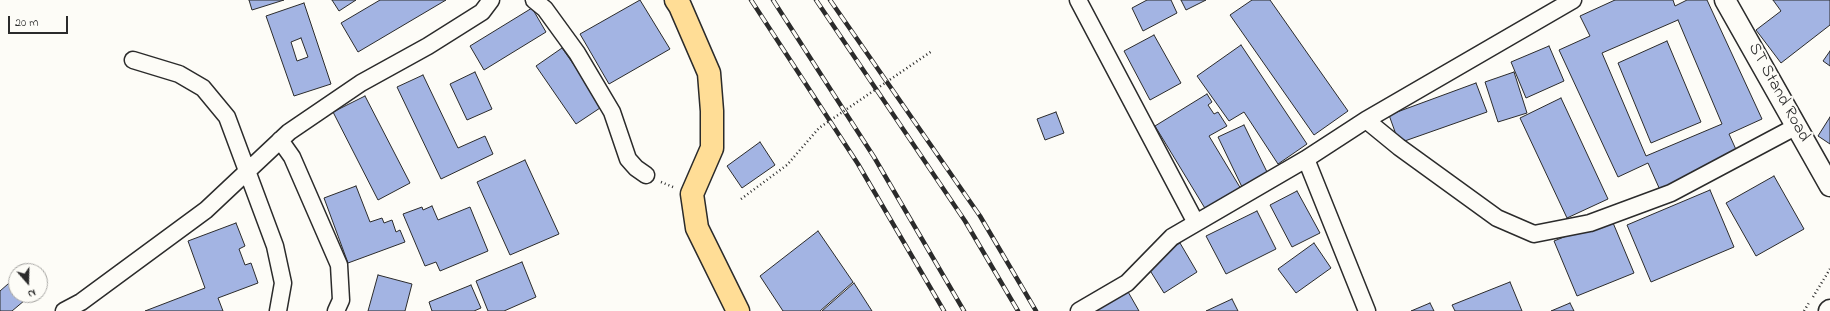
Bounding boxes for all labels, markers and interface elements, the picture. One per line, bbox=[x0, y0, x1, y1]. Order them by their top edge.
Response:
scale bar bbox=[10, 8, 70, 34]
text: 20 m bbox=[15, 14, 38, 32]
street label: ST Stand Road bbox=[1742, 40, 1814, 146]
north arrow bbox=[8, 263, 48, 303]
text: N bbox=[26, 285, 38, 302]

